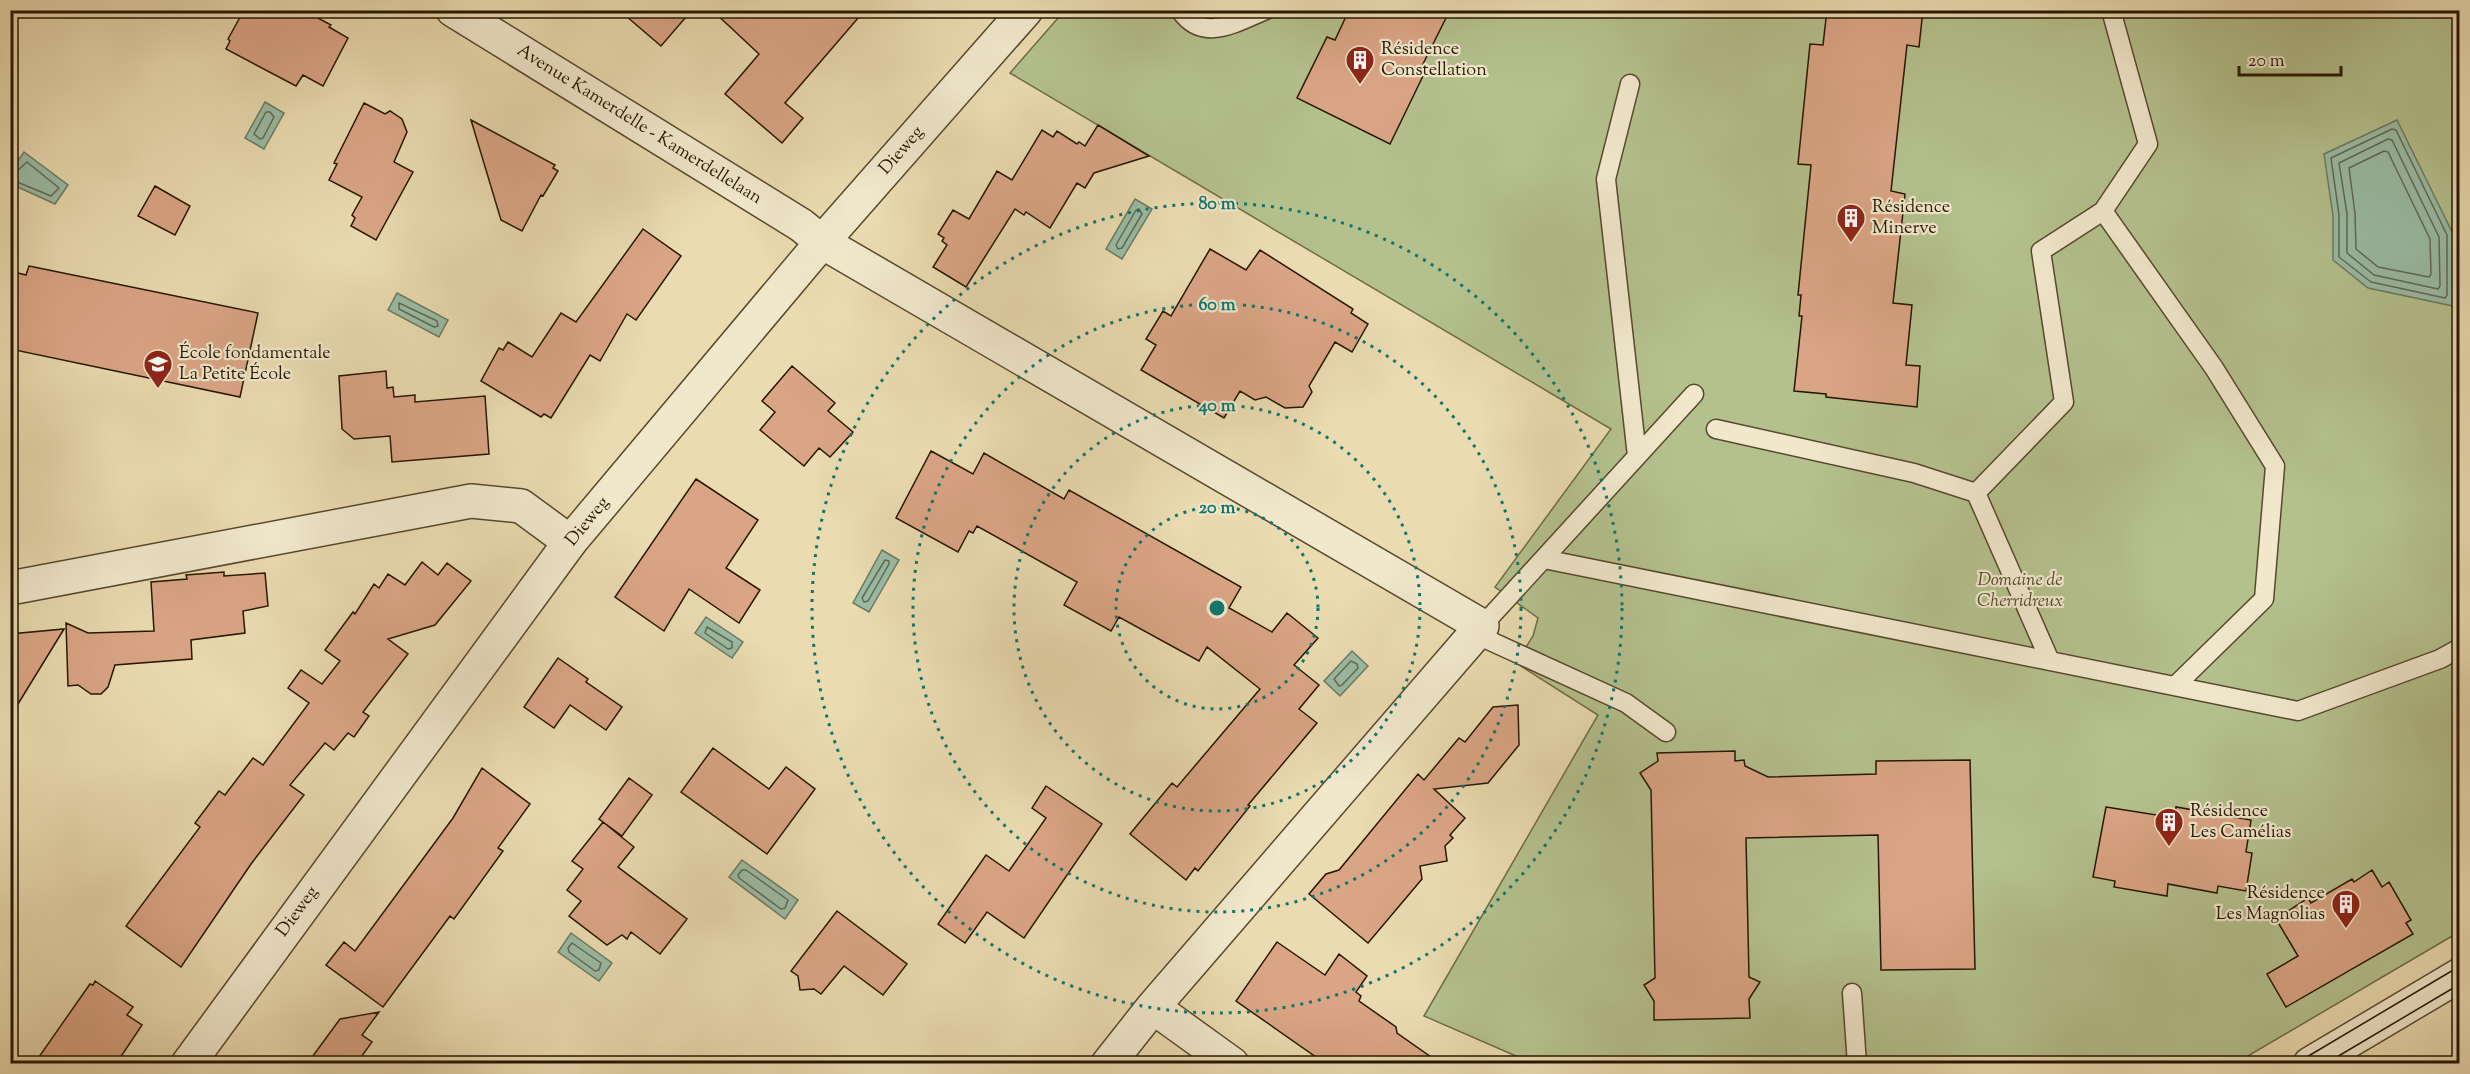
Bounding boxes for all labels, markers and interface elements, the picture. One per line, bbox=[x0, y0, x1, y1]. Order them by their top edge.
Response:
place label: Résidence Constellation bbox=[1381, 37, 1487, 84]
street label: Avenue Kamerdelle - Kamerdellelaan bbox=[511, 38, 767, 212]
scale bar bbox=[2239, 39, 2341, 77]
building icon: Résidence Constellation bbox=[1344, 44, 1376, 86]
text: 20 m bbox=[2248, 49, 2285, 75]
street label: Dieweg bbox=[873, 121, 931, 181]
text: 80 m bbox=[1198, 192, 1236, 218]
place label: Résidence Minerve bbox=[1872, 195, 1950, 242]
building icon: Résidence Minerve bbox=[1835, 202, 1867, 244]
text: 60 m bbox=[1198, 293, 1236, 319]
place label: École fondamentale La Petite École bbox=[179, 341, 331, 388]
school or university icon: École fondamentale La Petite École bbox=[142, 348, 174, 390]
text: 40 m bbox=[1197, 394, 1236, 420]
street label: Dieweg bbox=[560, 491, 616, 553]
text: 20 m bbox=[1199, 496, 1235, 522]
park label: Domaine de Cherridreux bbox=[1977, 568, 2063, 615]
centre of rings bbox=[1207, 598, 1227, 618]
place label: Résidence Les Camélias bbox=[2190, 799, 2291, 846]
building icon: Résidence Les Camélias bbox=[2153, 806, 2185, 848]
street label: Dieweg bbox=[271, 881, 326, 943]
place label: Résidence Les Magnolias bbox=[2216, 881, 2325, 928]
building icon: Résidence Les Magnolias bbox=[2330, 888, 2362, 930]

